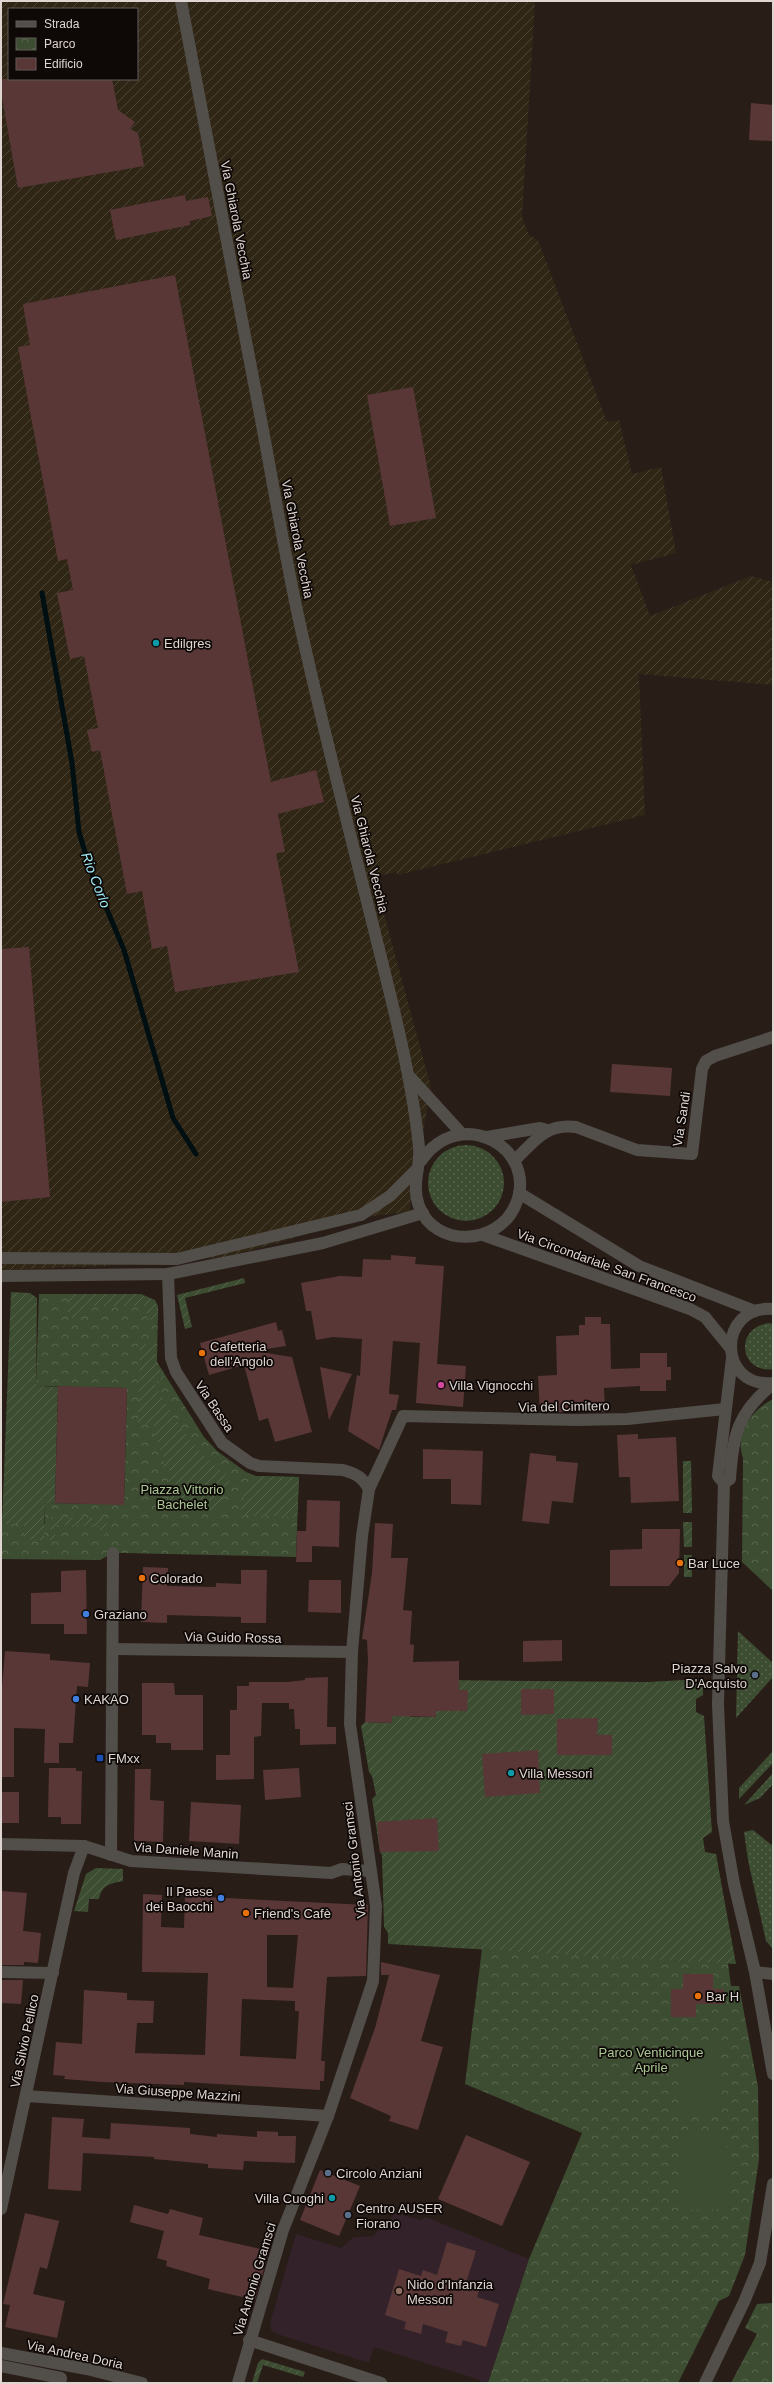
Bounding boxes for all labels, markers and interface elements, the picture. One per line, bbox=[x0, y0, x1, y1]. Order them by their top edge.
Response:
legend bbox=[8, 8, 138, 80]
text: Strada bbox=[44, 17, 80, 31]
text: Parco bbox=[44, 37, 76, 51]
text: Edificio bbox=[44, 57, 83, 71]
street label: Via Ghiarola Vecchia bbox=[218, 160, 256, 281]
street label: Via Ghiarola Vecchia bbox=[279, 479, 317, 600]
place label: Edilgres bbox=[164, 636, 211, 651]
marker: Edilgres bbox=[151, 638, 161, 648]
street label: Via Ghiarola Vecchia bbox=[348, 794, 392, 915]
water label: Rio Corlo bbox=[78, 850, 114, 910]
street label: Via Sandi bbox=[670, 1090, 693, 1148]
street label: Via Circondariale San Francesco bbox=[515, 1226, 699, 1305]
place label: Cafetteria dell'Angolo bbox=[210, 1339, 273, 1369]
marker: Cafetteria dell'Angolo bbox=[197, 1348, 207, 1358]
street label: Via Bassa bbox=[192, 1378, 238, 1435]
place label: Villa Vignocchi bbox=[449, 1378, 533, 1393]
marker: Villa Vignocchi bbox=[436, 1380, 446, 1390]
street label: Via del Cimitero bbox=[518, 1398, 610, 1415]
park label: Piazza Vittorio Bachelet bbox=[141, 1482, 223, 1512]
place label: Bar Luce bbox=[688, 1556, 740, 1571]
marker: Bar Luce bbox=[675, 1558, 685, 1568]
place label: Colorado bbox=[150, 1571, 203, 1586]
marker: Colorado bbox=[137, 1573, 147, 1583]
place label: Graziano bbox=[94, 1607, 147, 1622]
marker: Graziano bbox=[81, 1609, 91, 1619]
street label: Via Guido Rossa bbox=[184, 1629, 283, 1646]
place label: Piazza Salvo D'Acquisto bbox=[672, 1661, 747, 1691]
marker: Piazza Salvo D'Acquisto bbox=[750, 1670, 760, 1680]
place label: KAKAO bbox=[84, 1692, 129, 1707]
marker: KAKAO bbox=[71, 1694, 81, 1704]
place label: FMxx bbox=[108, 1751, 140, 1766]
marker: FMxx bbox=[95, 1753, 105, 1763]
place label: Villa Messori bbox=[519, 1766, 593, 1781]
marker: Villa Messori bbox=[506, 1768, 516, 1778]
street label: Via Antonio Gramsci bbox=[340, 1801, 369, 1919]
street label: Via Daniele Manin bbox=[133, 1839, 239, 1862]
place label: Il Paese dei Baocchi bbox=[146, 1884, 213, 1914]
marker: Il Paese dei Baocchi bbox=[216, 1893, 226, 1903]
place label: Friend's Cafè bbox=[254, 1906, 331, 1921]
marker: Friend's Cafè bbox=[241, 1908, 251, 1918]
place label: Bar H bbox=[706, 1989, 739, 2004]
marker: Bar H bbox=[693, 1991, 703, 2001]
street label: Via Silvio Pellico bbox=[7, 1993, 42, 2089]
park label: Parco Venticinque Aprile bbox=[599, 2045, 703, 2075]
street label: Via Giuseppe Mazzini bbox=[115, 2081, 241, 2104]
place label: Circolo Anziani bbox=[336, 2166, 422, 2181]
marker: Circolo Anziani bbox=[323, 2168, 333, 2178]
place label: Villa Cuoghi bbox=[255, 2191, 324, 2206]
marker: Villa Cuoghi bbox=[327, 2193, 337, 2203]
place label: Centro AUSER Fiorano bbox=[356, 2201, 443, 2231]
marker: Centro AUSER Fiorano bbox=[343, 2210, 353, 2220]
street label: Via Antonio Gramsci bbox=[230, 2221, 279, 2338]
place label: Nido d’Infanzia Messori bbox=[407, 2277, 494, 2307]
marker: Nido d’Infanzia Messori bbox=[394, 2286, 404, 2296]
street label: Via Andrea Doria bbox=[25, 2337, 125, 2372]

